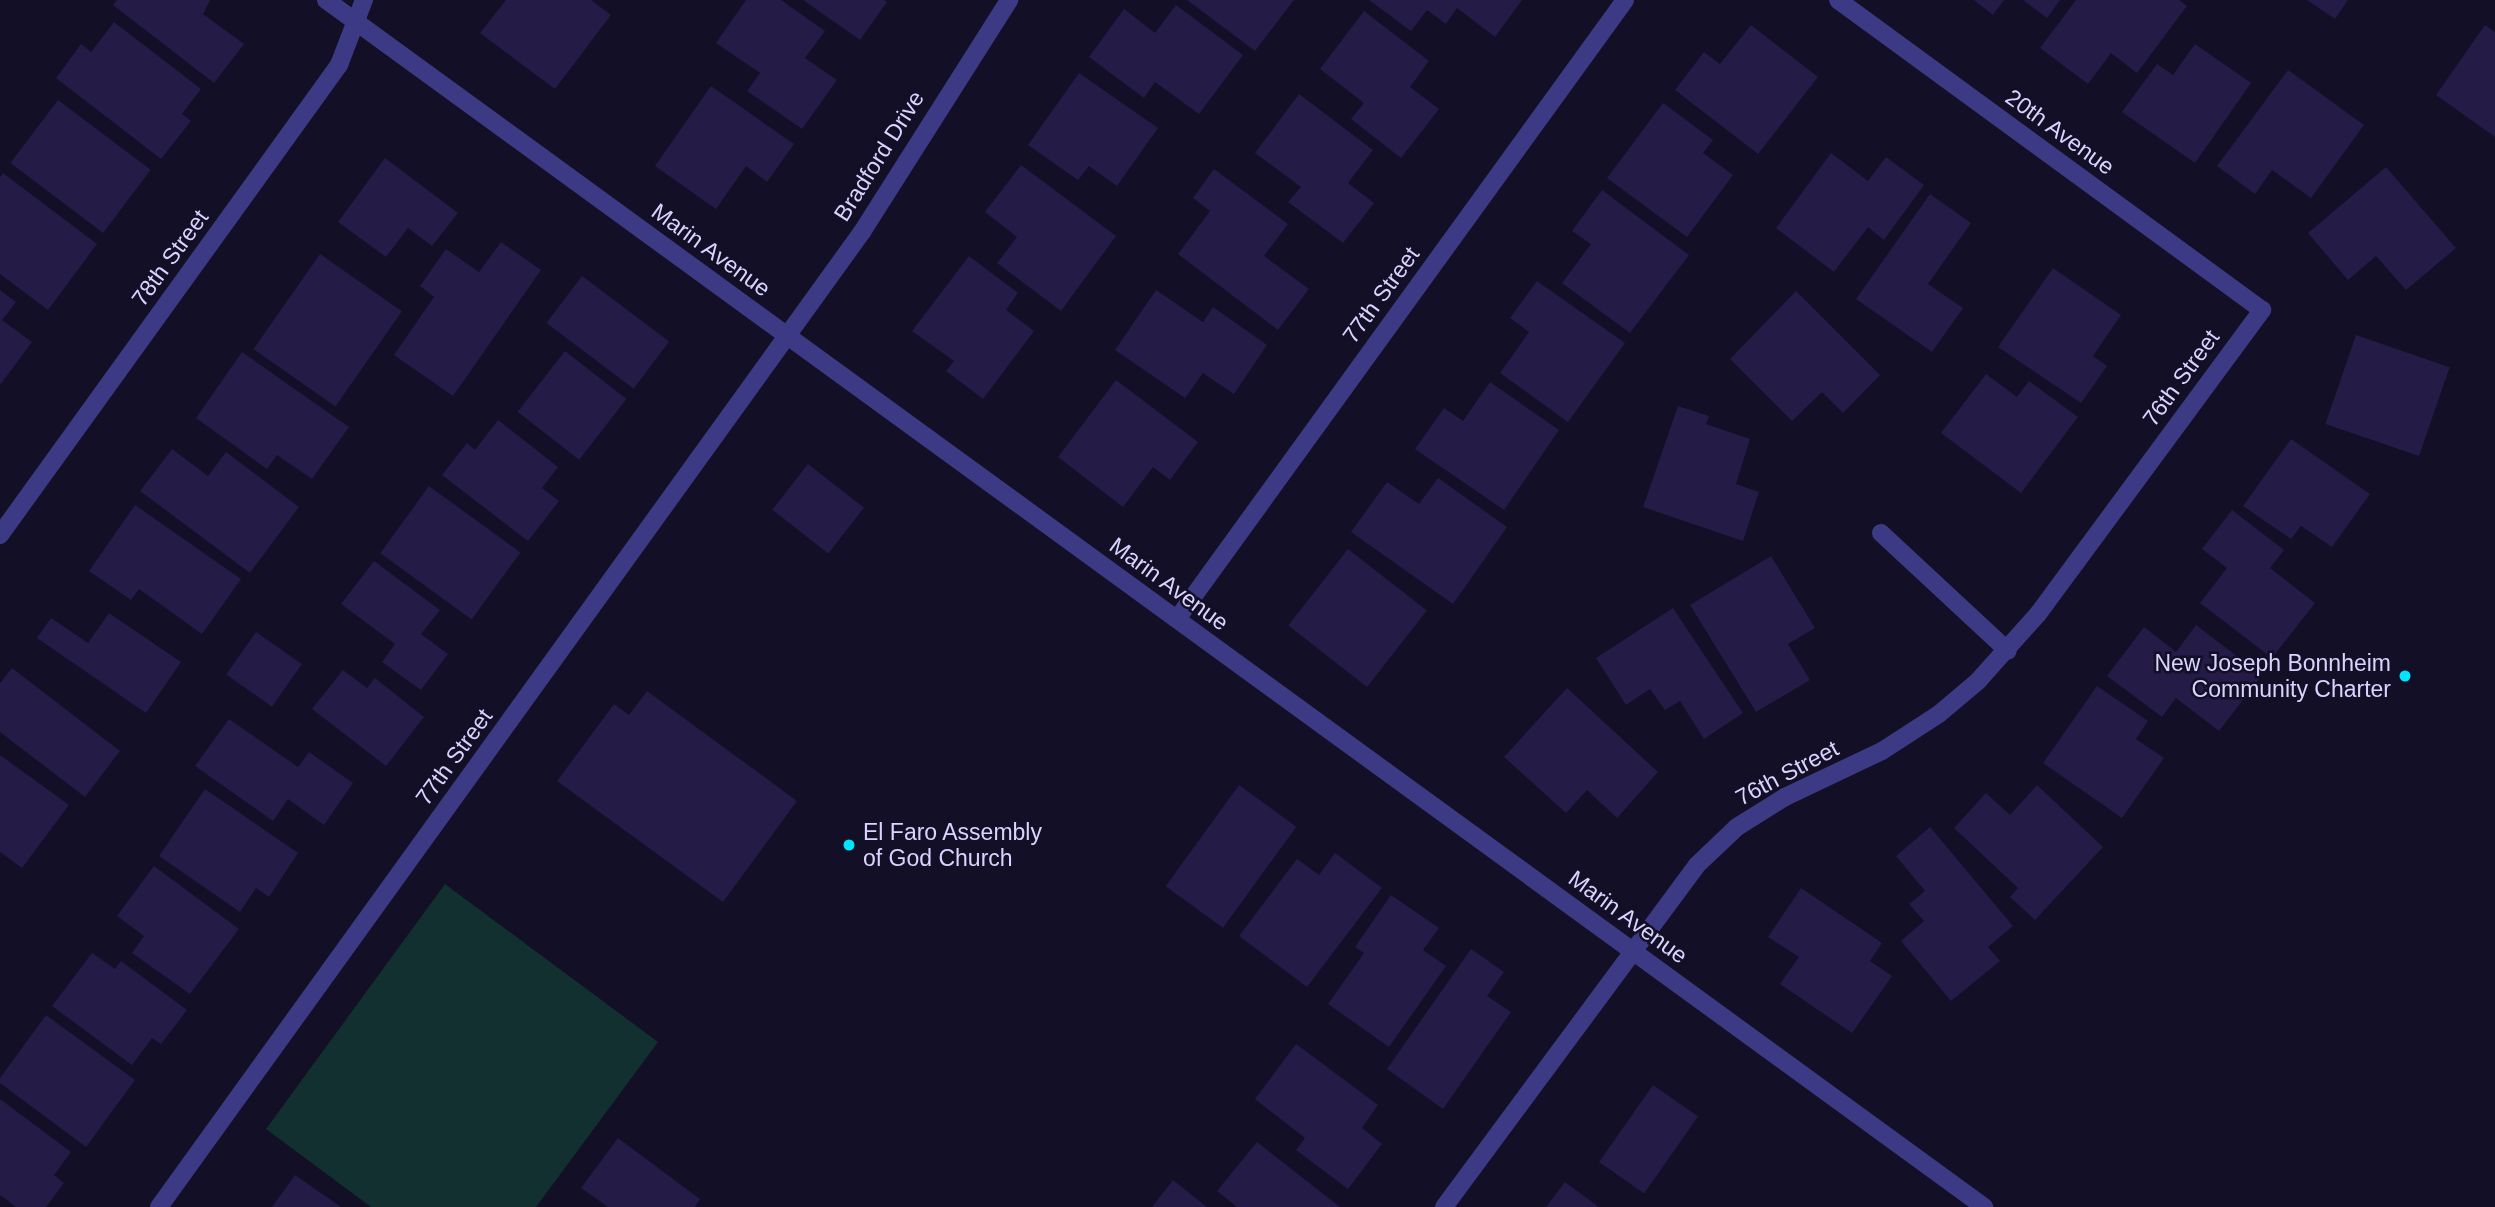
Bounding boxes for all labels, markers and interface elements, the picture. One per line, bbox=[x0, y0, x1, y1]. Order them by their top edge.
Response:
street label: 20th Avenue bbox=[2000, 83, 2120, 181]
street label: Bradford Drive bbox=[828, 86, 930, 226]
street label: Marin Avenue bbox=[646, 197, 776, 303]
street label: 78th Street bbox=[126, 204, 214, 312]
street label: 77th Street bbox=[1337, 241, 1425, 349]
street label: 76th Street bbox=[2137, 324, 2225, 432]
street label: Marin Avenue bbox=[1104, 531, 1234, 637]
place label: New Joseph Bonnheim Community Charter bbox=[2154, 649, 2391, 703]
marker: New Joseph Bonnheim Community Charter bbox=[2397, 668, 2413, 684]
street label: 77th Street bbox=[410, 703, 498, 811]
street label: 76th Street bbox=[1731, 734, 1843, 812]
place label: El Faro Assembly of God Church bbox=[863, 818, 1043, 872]
marker: El Faro Assembly of God Church bbox=[841, 837, 857, 853]
street label: Marin Avenue bbox=[1563, 864, 1693, 970]

